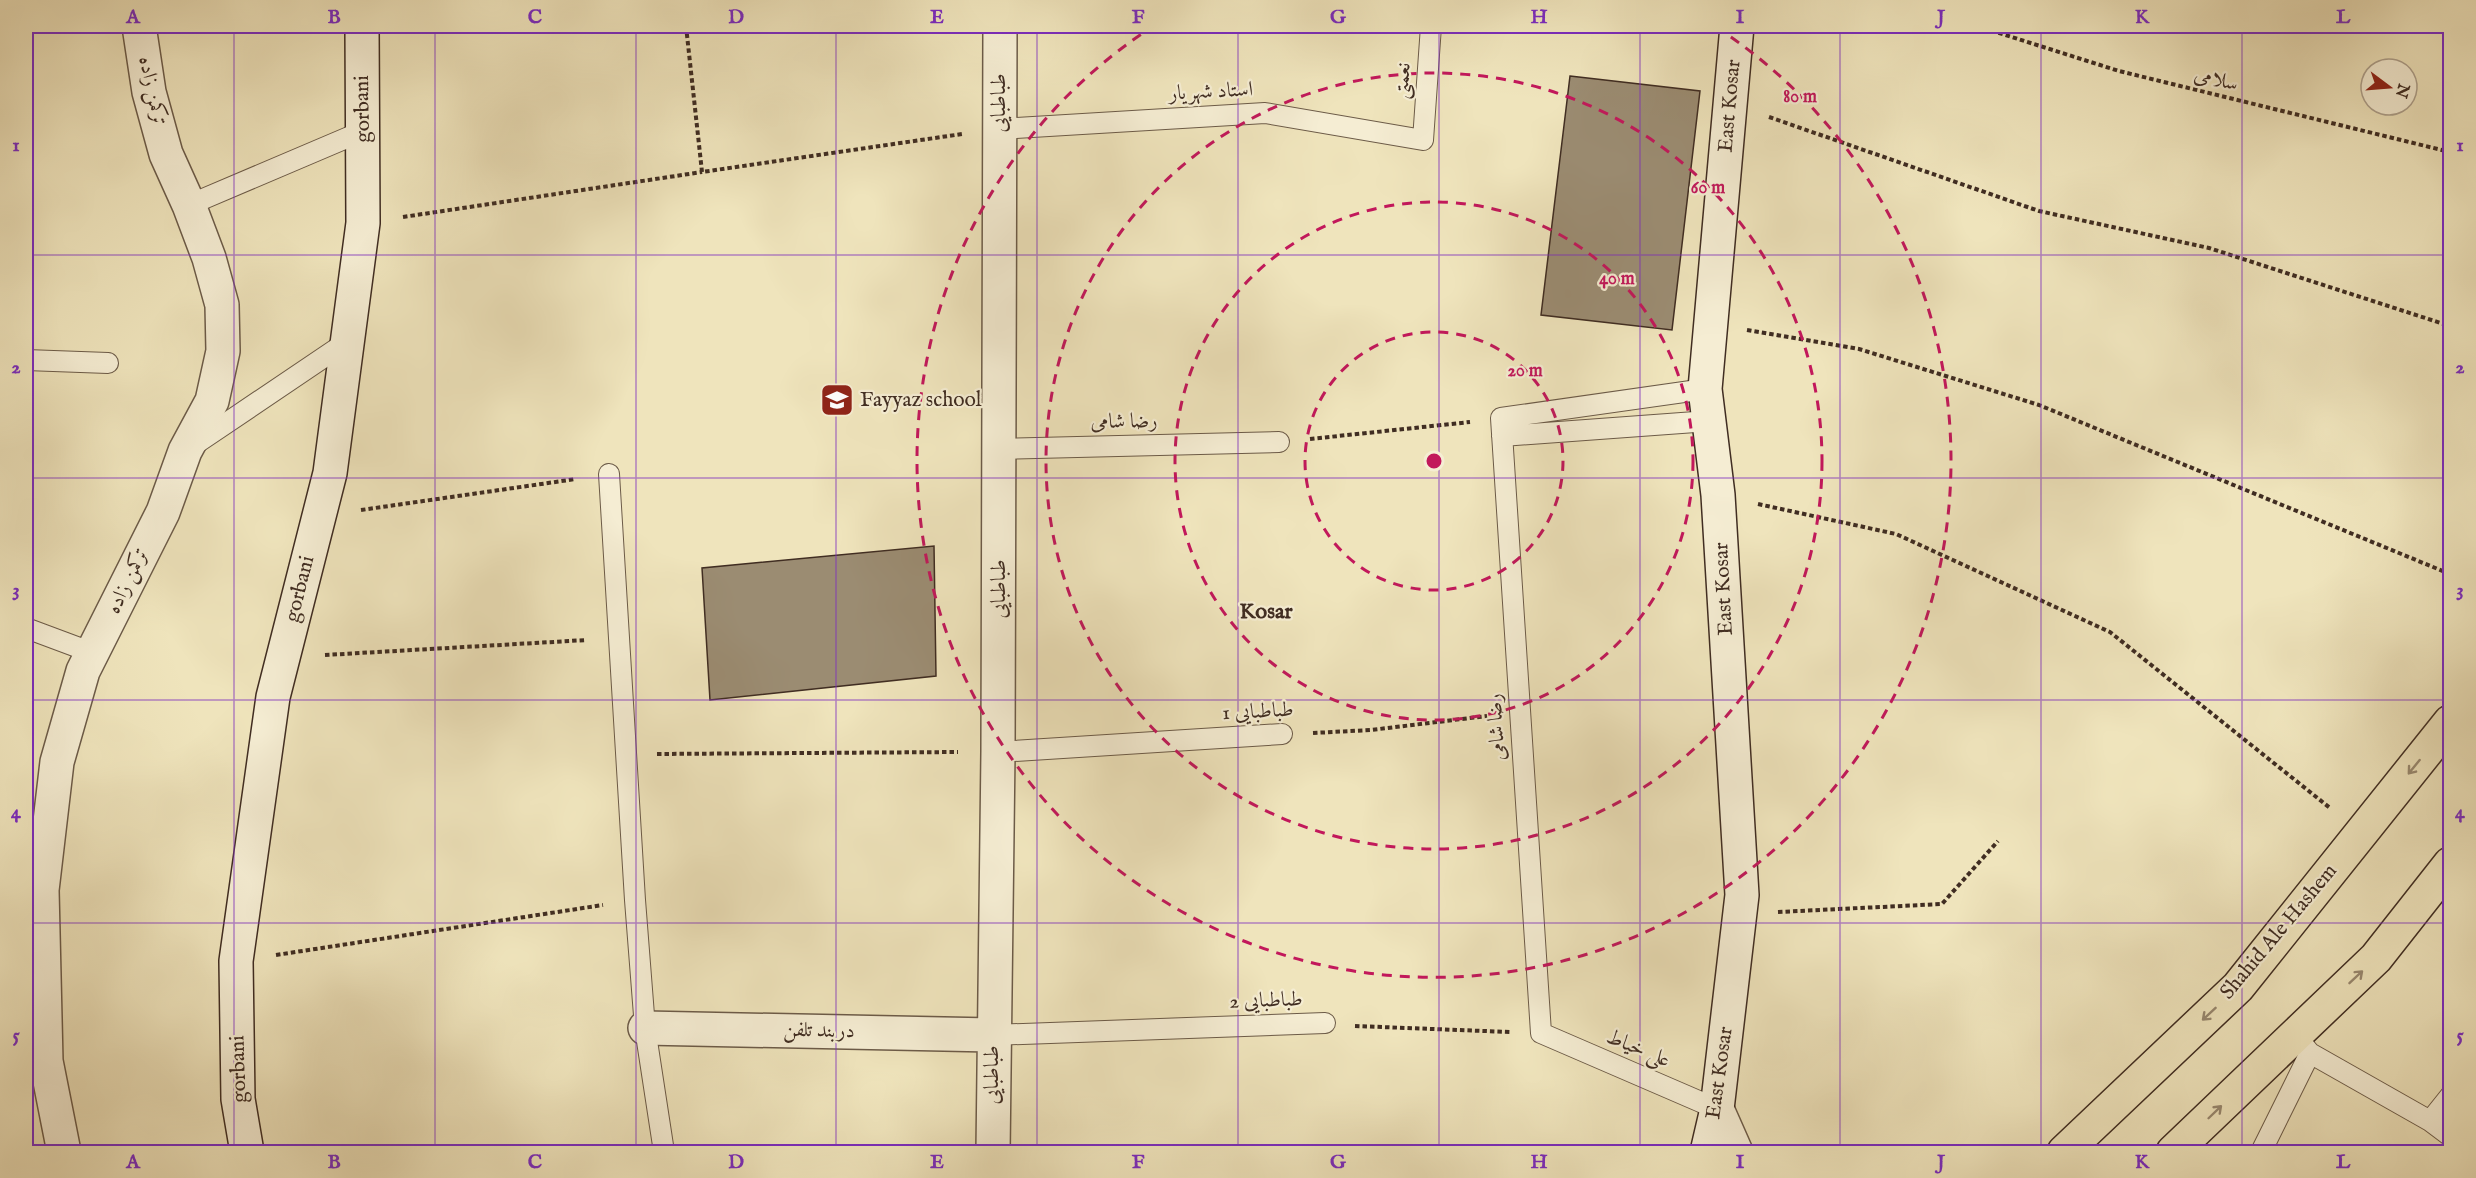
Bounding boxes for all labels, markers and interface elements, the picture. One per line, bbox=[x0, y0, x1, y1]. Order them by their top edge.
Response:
text: A bbox=[125, 5, 141, 30]
text: B bbox=[327, 5, 341, 30]
text: C bbox=[528, 5, 542, 30]
text: D bbox=[728, 5, 744, 30]
text: E bbox=[930, 5, 944, 30]
text: F bbox=[1132, 5, 1145, 30]
text: G bbox=[1330, 5, 1347, 30]
text: H bbox=[1530, 5, 1548, 30]
text: I bbox=[1736, 5, 1745, 30]
text: J bbox=[1934, 5, 1946, 30]
text: K bbox=[2135, 5, 2151, 30]
text: L bbox=[2336, 5, 2351, 30]
street label: ترکمن زاده bbox=[132, 54, 172, 128]
north arrow bbox=[2359, 57, 2419, 117]
street label: East Kosar bbox=[1712, 58, 1748, 154]
street label: نعمتی bbox=[1388, 62, 1418, 100]
street label: سلامی bbox=[2191, 62, 2241, 98]
street label: طباطبایی bbox=[986, 73, 1013, 133]
street label: gorbani bbox=[349, 75, 377, 143]
street label: استاد شهریار bbox=[1166, 76, 1254, 108]
text: N bbox=[2390, 80, 2413, 100]
text: 80 m bbox=[1783, 86, 1817, 109]
text: 1 bbox=[12, 133, 20, 158]
text: 1 bbox=[2456, 133, 2464, 158]
text: 60 m bbox=[1691, 177, 1725, 200]
text: 40 m bbox=[1599, 268, 1635, 291]
text: 2 bbox=[11, 355, 21, 380]
text: 2 bbox=[2455, 355, 2465, 380]
text: 20 m bbox=[1507, 360, 1543, 383]
school or university icon: Fayyaz school bbox=[819, 382, 855, 418]
place label: Fayyaz school bbox=[860, 387, 982, 414]
street label: رضا شامی bbox=[1090, 408, 1158, 436]
centre of rings bbox=[1424, 451, 1444, 471]
street label: East Kosar bbox=[1708, 541, 1740, 636]
street label: ترکمن زاده bbox=[100, 544, 156, 618]
street label: gorbani bbox=[279, 553, 321, 625]
street label: طباطبایی bbox=[986, 559, 1013, 619]
text: 3 bbox=[12, 578, 20, 603]
text: 3 bbox=[2456, 578, 2464, 603]
district label: Kosar bbox=[1239, 598, 1293, 626]
street label: رضا شامی bbox=[1481, 692, 1513, 762]
street label: طباطبایی 1 bbox=[1222, 697, 1294, 727]
one-way arrow bbox=[2407, 759, 2421, 774]
text: 4 bbox=[11, 800, 22, 825]
text: 4 bbox=[2455, 800, 2466, 825]
street label: Shahid Ale Hashem bbox=[2214, 859, 2344, 1005]
one-way arrow bbox=[2348, 970, 2363, 984]
street label: طباطبایی 2 bbox=[1229, 986, 1303, 1016]
one-way arrow bbox=[2202, 1007, 2217, 1021]
street label: دربند تلفن bbox=[783, 1017, 855, 1045]
text: 5 bbox=[12, 1023, 20, 1048]
street label: علی خیاط bbox=[1601, 1023, 1674, 1075]
text: 5 bbox=[2456, 1023, 2464, 1048]
street label: East Kosar bbox=[1700, 1025, 1740, 1121]
street label: gorbani bbox=[224, 1035, 254, 1103]
street label: طباطبایی bbox=[979, 1045, 1006, 1105]
one-way arrow bbox=[2208, 1104, 2223, 1119]
text: A bbox=[125, 1150, 141, 1175]
text: B bbox=[327, 1150, 341, 1175]
text: C bbox=[528, 1150, 542, 1175]
text: D bbox=[728, 1150, 744, 1175]
text: E bbox=[930, 1150, 944, 1175]
text: F bbox=[1132, 1150, 1145, 1175]
text: G bbox=[1330, 1150, 1347, 1175]
text: H bbox=[1530, 1150, 1548, 1175]
text: I bbox=[1736, 1150, 1745, 1175]
text: J bbox=[1934, 1150, 1946, 1175]
text: K bbox=[2135, 1150, 2151, 1175]
text: L bbox=[2336, 1150, 2351, 1175]

